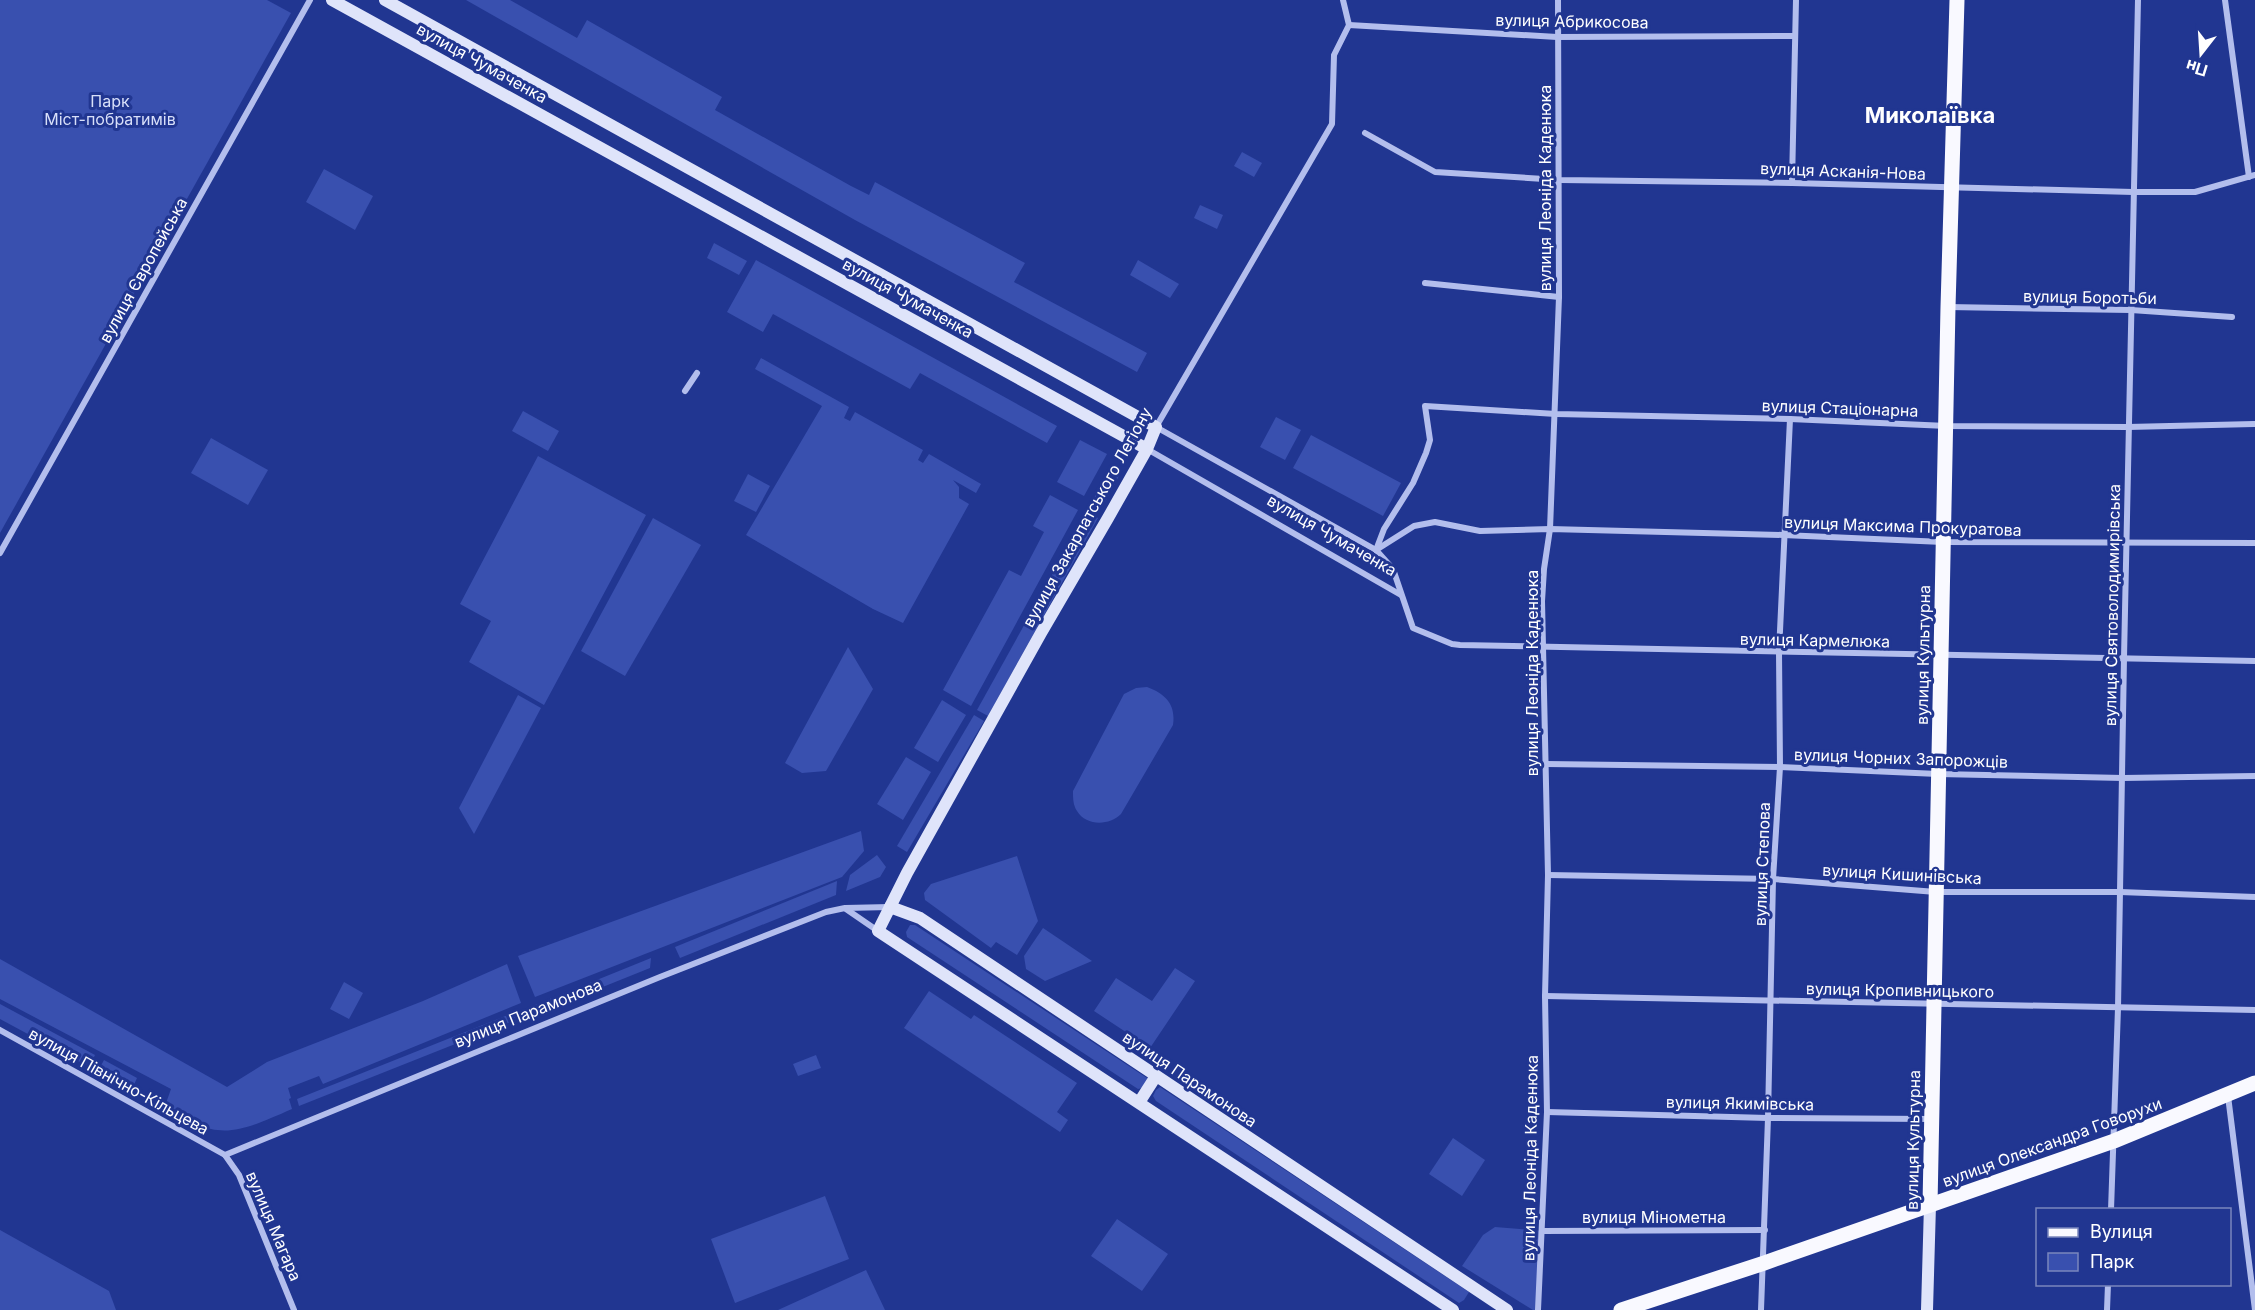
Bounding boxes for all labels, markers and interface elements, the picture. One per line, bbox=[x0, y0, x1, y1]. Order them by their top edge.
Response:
street label: вулиця Абрикосова bbox=[1495, 10, 1649, 32]
street label: вулиця Чумаченка bbox=[413, 19, 551, 107]
north arrow bbox=[2171, 24, 2231, 84]
text: Пн bbox=[2183, 56, 2210, 81]
street label: вулиця Леоніда Каденюка bbox=[1535, 85, 1555, 291]
park label: Парк Міст-побратимів bbox=[44, 91, 176, 129]
district label: Миколаївка bbox=[1865, 102, 1995, 128]
street label: вулиця Асканія-Нова bbox=[1760, 158, 1926, 184]
street label: вулиця Європейська bbox=[95, 194, 191, 346]
street label: вулиця Чумаченка bbox=[839, 254, 977, 342]
street label: вулиця Боротьби bbox=[2023, 286, 2157, 308]
street label: вулиця Стаціонарна bbox=[1761, 395, 1919, 421]
street label: вулиця Закарпатського Легіону bbox=[1018, 404, 1156, 630]
street label: вулиця Святоволодимирівська bbox=[2100, 484, 2124, 726]
street label: вулиця Чумаченка bbox=[1264, 490, 1400, 580]
street label: вулиця Максима Прокуратова bbox=[1784, 512, 2022, 540]
street label: вулиця Леоніда Каденюка bbox=[1522, 570, 1542, 776]
street label: вулиця Культурна bbox=[1912, 585, 1934, 725]
street label: вулиця Кармелюка bbox=[1740, 629, 1890, 651]
street label: вулиця Чорних Запорожців bbox=[1794, 744, 2008, 772]
street label: вулиця Степова bbox=[1750, 802, 1774, 926]
street label: вулиця Кишинівська bbox=[1822, 860, 1982, 888]
street label: вулиця Парамонова bbox=[451, 974, 605, 1052]
street label: вулиця Кропивницького bbox=[1806, 978, 1994, 1002]
street label: вулиця Північно-Кільцева bbox=[26, 1023, 212, 1139]
street label: вулиця Парамонова bbox=[1119, 1027, 1261, 1131]
street label: вулиця Леоніда Каденюка bbox=[1518, 1055, 1542, 1261]
street label: вулиця Культурна bbox=[1902, 1070, 1924, 1210]
street label: вулиця Якимівська bbox=[1666, 1092, 1814, 1114]
street label: вулиця Олександра Говорухи bbox=[1940, 1093, 2164, 1191]
street label: вулиця Магара bbox=[242, 1168, 306, 1284]
street label: вулиця Мінометна bbox=[1582, 1207, 1726, 1227]
legend bbox=[2036, 1208, 2231, 1286]
text: Вулиця bbox=[2090, 1221, 2153, 1242]
text: Парк bbox=[2090, 1251, 2135, 1272]

